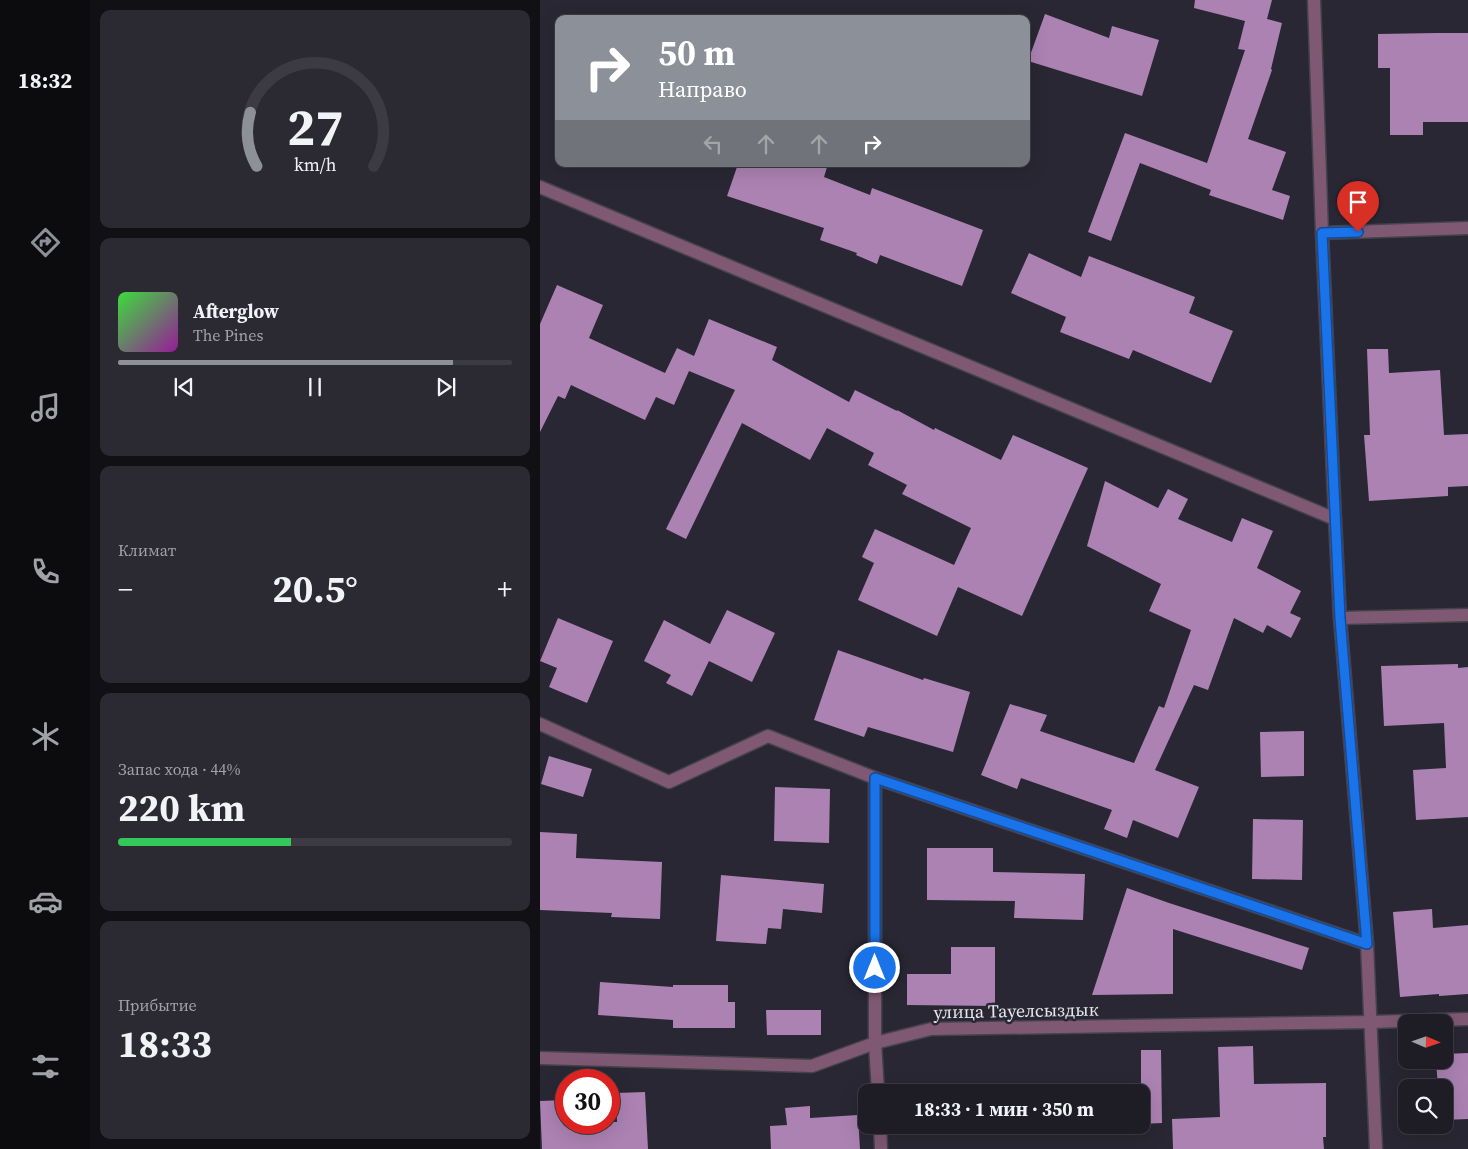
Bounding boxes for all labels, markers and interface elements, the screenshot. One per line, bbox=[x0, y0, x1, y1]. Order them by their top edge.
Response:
text: 50 m bbox=[658, 29, 735, 77]
icon: right bbox=[575, 35, 640, 100]
text: 18:32 bbox=[18, 65, 72, 95]
text: Направо bbox=[658, 74, 747, 104]
text: 27 bbox=[287, 91, 343, 162]
icon: left bbox=[699, 130, 727, 158]
icon: ahead bbox=[752, 130, 780, 158]
icon: ahead bbox=[805, 130, 833, 158]
icon: right bbox=[858, 130, 886, 158]
text: km/h bbox=[294, 152, 337, 177]
pin bbox=[1337, 181, 1379, 232]
icon: arrive bbox=[1344, 188, 1372, 216]
icon: directions bbox=[28, 225, 63, 260]
text: Afterglow bbox=[193, 298, 279, 324]
text: The Pines bbox=[193, 324, 263, 346]
icon: previous bbox=[170, 373, 198, 401]
icon: pause bbox=[301, 373, 329, 401]
icon: next bbox=[432, 373, 460, 401]
icon: music bbox=[28, 390, 63, 425]
text: Климат bbox=[118, 539, 176, 561]
icon: phone bbox=[28, 554, 63, 589]
text: 20.5° bbox=[272, 563, 358, 615]
text: − bbox=[118, 570, 133, 608]
text: + bbox=[497, 570, 512, 608]
icon: climate bbox=[28, 719, 63, 754]
text: Запас хода · 44% bbox=[118, 758, 241, 780]
text: 220 km bbox=[118, 782, 245, 834]
icon: car bbox=[28, 884, 63, 919]
position arrow bbox=[848, 941, 900, 993]
text: Прибытие bbox=[118, 994, 197, 1016]
street label: улица Тауелсыздык bbox=[933, 997, 1099, 1024]
north arrow bbox=[1398, 1014, 1452, 1069]
map controls bbox=[1398, 1014, 1453, 1134]
text: 18:33 bbox=[118, 1018, 212, 1070]
icon: filters bbox=[28, 1049, 63, 1084]
speed limit sign: 30 bbox=[555, 1069, 620, 1134]
button: search bbox=[1398, 1079, 1453, 1134]
text: 18:33 · 1 мин · 350 m bbox=[914, 1096, 1094, 1122]

